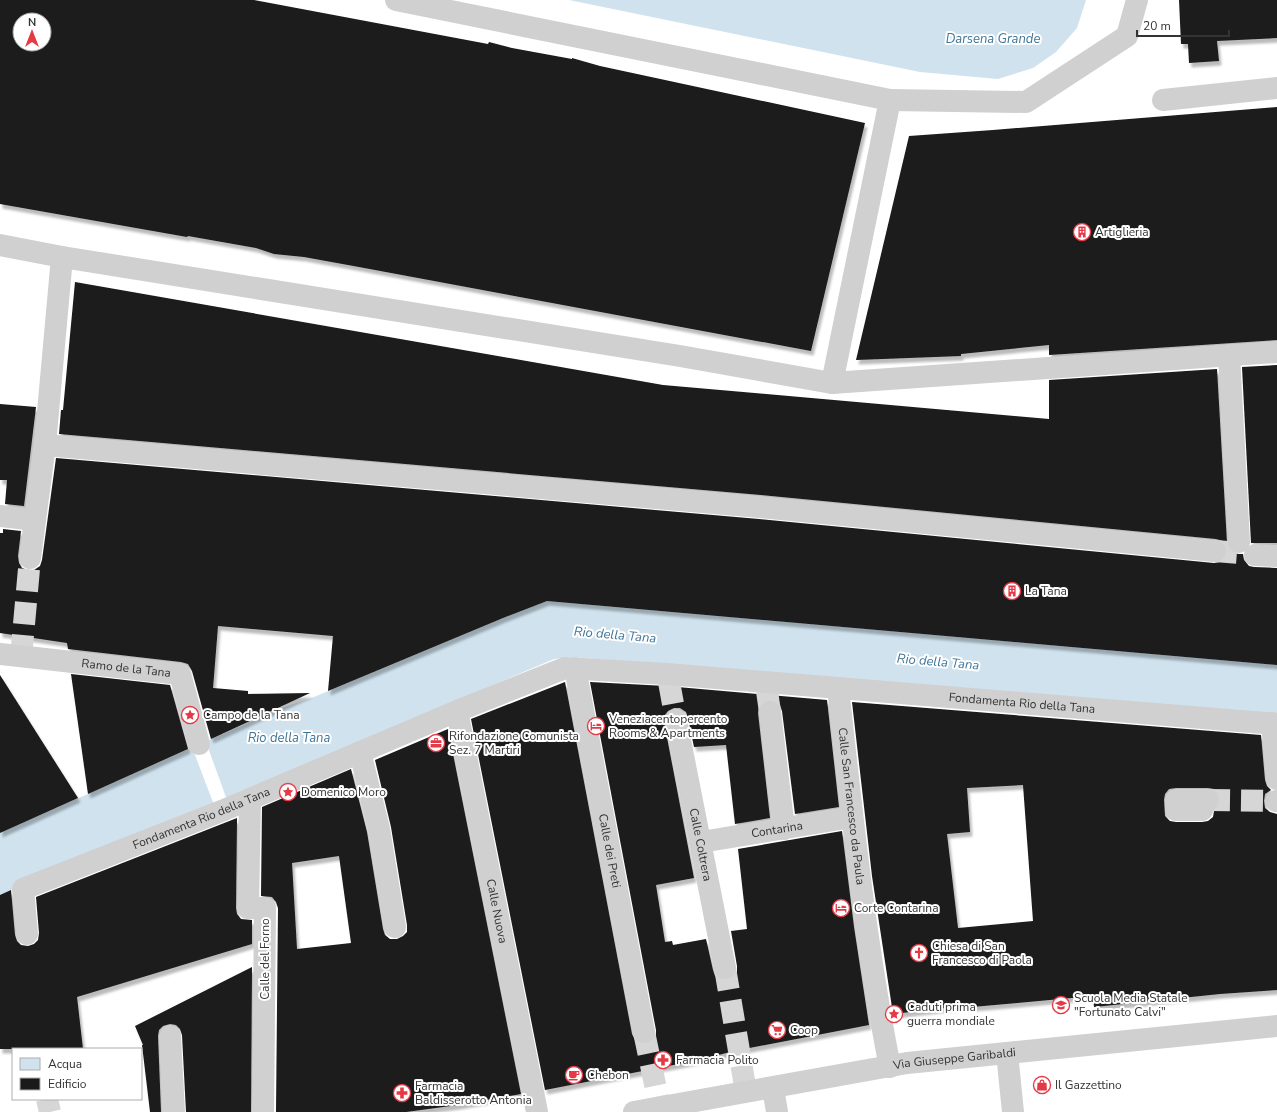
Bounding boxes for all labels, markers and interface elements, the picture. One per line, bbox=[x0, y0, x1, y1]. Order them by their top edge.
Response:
north arrow bbox=[12, 12, 52, 52]
scale bar bbox=[1137, 12, 1229, 38]
text: N bbox=[28, 15, 36, 30]
text: 20 m bbox=[1143, 18, 1171, 34]
water label: Darsena Grande bbox=[946, 30, 1040, 48]
building icon: Artiglieria bbox=[1072, 222, 1092, 242]
place label: Artiglieria bbox=[1095, 224, 1149, 240]
building icon: La Tana bbox=[1002, 581, 1022, 601]
place label: La Tana bbox=[1025, 583, 1067, 599]
water label: Rio della Tana bbox=[573, 622, 657, 648]
water label: Rio della Tana bbox=[896, 649, 980, 675]
street label: Ramo de la Tana bbox=[81, 655, 172, 681]
street label: Fondamenta Rio della Tana bbox=[948, 689, 1096, 717]
place icon: Campo de la Tana bbox=[180, 705, 200, 725]
place label: Campo de la Tana bbox=[203, 707, 300, 723]
place label: Veneziacentopercento Rooms & Apartments bbox=[608, 711, 728, 741]
hotel icon: Veneziacentopercento Rooms & Apartments bbox=[586, 716, 606, 736]
street label: Calle San Francesco da Paula bbox=[834, 727, 869, 886]
place label: Rifondazione Comunista Sez. 7 Martiri bbox=[449, 728, 579, 758]
water label: Rio della Tana bbox=[248, 729, 330, 747]
office icon: Rifondazione Comunista Sez. 7 Martiri bbox=[426, 733, 446, 753]
place icon: Domenico Moro bbox=[278, 782, 298, 802]
street label: Fondamenta Rio della Tana bbox=[130, 783, 273, 853]
place label: Domenico Moro bbox=[301, 784, 386, 800]
street label: Calle Coltrera bbox=[686, 807, 716, 882]
street label: Calle dei Preti bbox=[595, 812, 625, 889]
street label: Contarina bbox=[750, 817, 804, 842]
street label: Calle Nuova bbox=[483, 877, 511, 945]
hotel icon: Corte Contarina bbox=[831, 898, 851, 918]
place label: Corte Contarina bbox=[854, 900, 939, 916]
street label: Calle del Forno bbox=[257, 918, 273, 1000]
place label: Chiesa di San Francesco di Paola bbox=[932, 938, 1032, 968]
church icon: Chiesa di San Francesco di Paola bbox=[909, 943, 929, 963]
place label: Scuola Media Statale "Fortunato Calvi" bbox=[1074, 990, 1188, 1020]
school or university icon: Scuola Media Statale "Fortunato Calvi" bbox=[1051, 995, 1071, 1015]
place label: Caduti prima guerra mondiale bbox=[907, 999, 995, 1029]
place icon: Caduti prima guerra mondiale bbox=[884, 1004, 904, 1024]
supermarket icon: Coop bbox=[767, 1020, 787, 1040]
place label: Coop bbox=[790, 1022, 818, 1038]
street label: Via Giuseppe Garibaldi bbox=[891, 1044, 1017, 1074]
legend bbox=[12, 1048, 142, 1100]
pharmacy icon: Farmacia Polito bbox=[653, 1050, 673, 1070]
place label: Farmacia Polito bbox=[676, 1052, 759, 1068]
text: Acqua bbox=[48, 1056, 82, 1072]
cafe icon: Chebon bbox=[564, 1065, 584, 1085]
place label: Chebon bbox=[587, 1067, 629, 1083]
shop icon: Il Gazzettino bbox=[1032, 1075, 1052, 1095]
text: Edificio bbox=[48, 1076, 87, 1092]
place label: Il Gazzettino bbox=[1055, 1077, 1122, 1093]
place label: Farmacia Baldisserotto Antonia bbox=[415, 1078, 532, 1108]
pharmacy icon: Farmacia Baldisserotto Antonia bbox=[392, 1083, 412, 1103]

